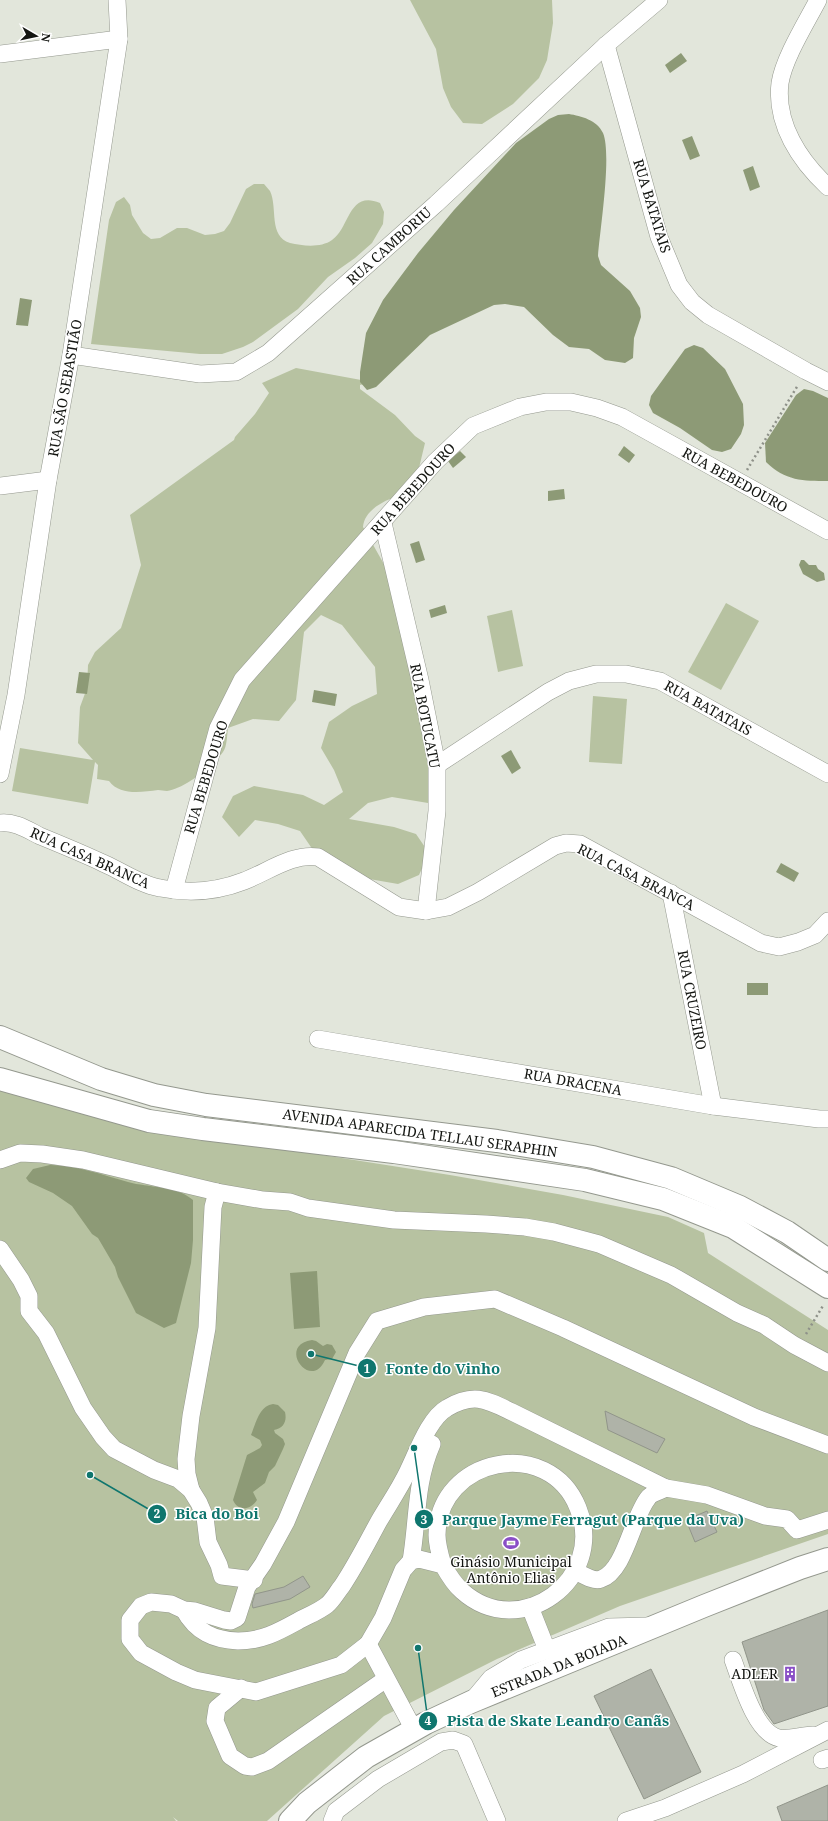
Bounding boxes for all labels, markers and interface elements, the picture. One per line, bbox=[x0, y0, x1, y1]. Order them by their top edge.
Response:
north arrow bbox=[16, 16, 56, 56]
text: N bbox=[38, 32, 54, 43]
street label: RUA BATATAIS bbox=[629, 157, 676, 255]
street label: RUA CAMBORIU bbox=[342, 202, 435, 289]
street label: RUA SÃO SEBASTIÃO bbox=[43, 318, 86, 458]
street label: RUA BEBEDOURO bbox=[366, 438, 459, 539]
street label: RUA BEBEDOURO bbox=[679, 443, 791, 516]
street label: RUA BOTUCATU bbox=[406, 662, 445, 770]
street label: RUA BATATAIS bbox=[661, 676, 755, 739]
street label: RUA BEBEDOURO bbox=[179, 718, 232, 836]
street label: RUA CASA BRANCA bbox=[27, 823, 153, 893]
street label: RUA CASA BRANCA bbox=[574, 839, 698, 914]
street label: RUA CRUZEIRO bbox=[673, 948, 711, 1052]
street label: RUA DRACENA bbox=[523, 1064, 624, 1099]
street label: AVENIDA APARECIDA TELLAU SERAPHIN bbox=[281, 1104, 559, 1161]
callout: Fonte do Vinho bbox=[357, 1355, 508, 1382]
text: Fonte do Vinho bbox=[386, 1358, 500, 1378]
text: 1 bbox=[364, 1360, 371, 1377]
callout: Bica do Boi bbox=[147, 1500, 267, 1527]
text: Bica do Boi bbox=[175, 1503, 260, 1523]
text: 2 bbox=[154, 1505, 161, 1522]
callout: Parque Jayme Ferragut (Parque da Uva) bbox=[414, 1506, 752, 1533]
text: Parque Jayme Ferragut (Parque da Uva) bbox=[442, 1509, 744, 1529]
text: 3 bbox=[421, 1511, 428, 1528]
sports icon: Ginásio Municipal Antônio Elias bbox=[502, 1534, 520, 1552]
place label: Ginásio Municipal Antônio Elias bbox=[450, 1552, 572, 1587]
street label: ESTRADA DA BOIADA bbox=[488, 1630, 630, 1701]
place label: ADLER bbox=[731, 1664, 779, 1683]
building icon: ADLER bbox=[781, 1665, 799, 1683]
callout: Pista de Skate Leandro Canãs bbox=[418, 1707, 677, 1734]
text: Pista de Skate Leandro Canãs bbox=[447, 1710, 669, 1730]
text: 4 bbox=[425, 1712, 432, 1729]

